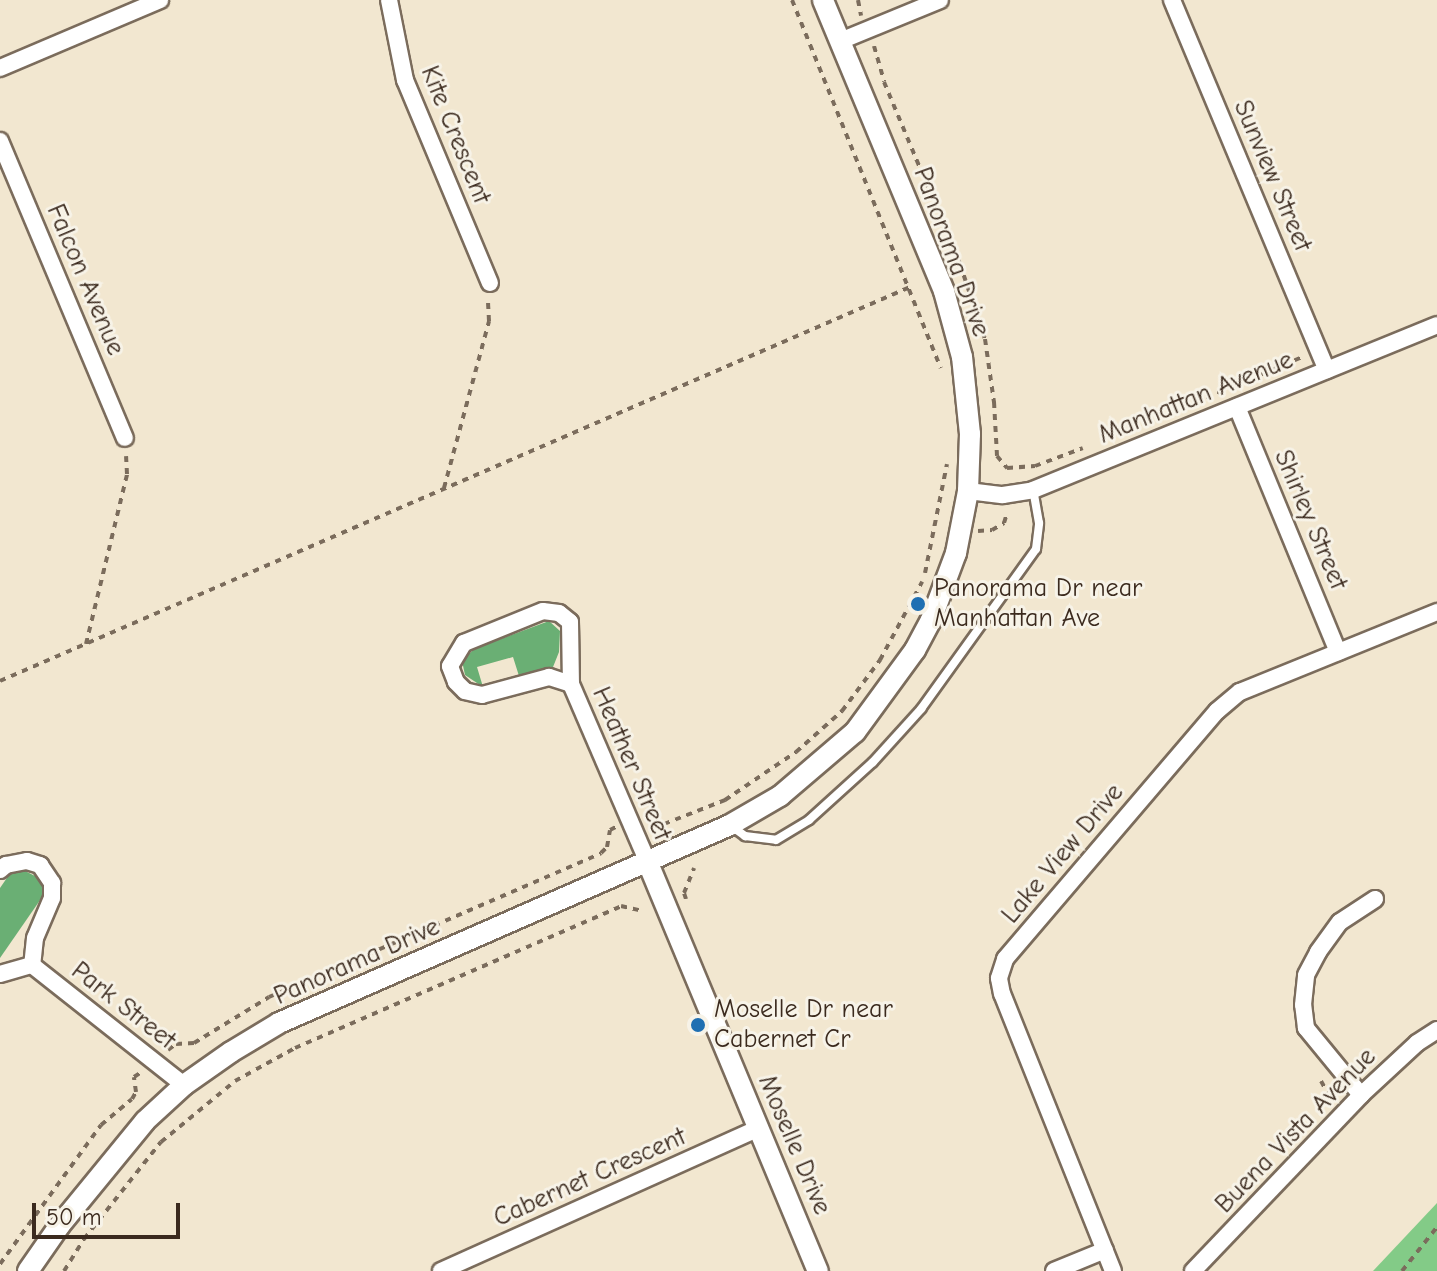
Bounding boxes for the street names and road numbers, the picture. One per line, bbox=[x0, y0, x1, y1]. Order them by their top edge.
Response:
street label: Kite Crescent bbox=[413, 62, 497, 208]
street label: Sunview Street bbox=[1226, 96, 1318, 256]
street label: Panorama Drive bbox=[906, 163, 996, 341]
street label: Falcon Avenue bbox=[39, 200, 131, 360]
street label: Manhattan Avenue bbox=[1094, 345, 1298, 451]
street label: Shirley Street bbox=[1267, 445, 1353, 595]
street label: Heather Street bbox=[585, 683, 677, 845]
street label: Lake View Drive bbox=[996, 778, 1130, 930]
street label: Panorama Drive bbox=[269, 912, 445, 1012]
street label: Park Street bbox=[65, 956, 181, 1056]
street label: Buena Vista Avenue bbox=[1209, 1042, 1383, 1220]
street label: Moselle Drive bbox=[751, 1071, 837, 1219]
street label: Cabernet Crescent bbox=[489, 1122, 691, 1234]

